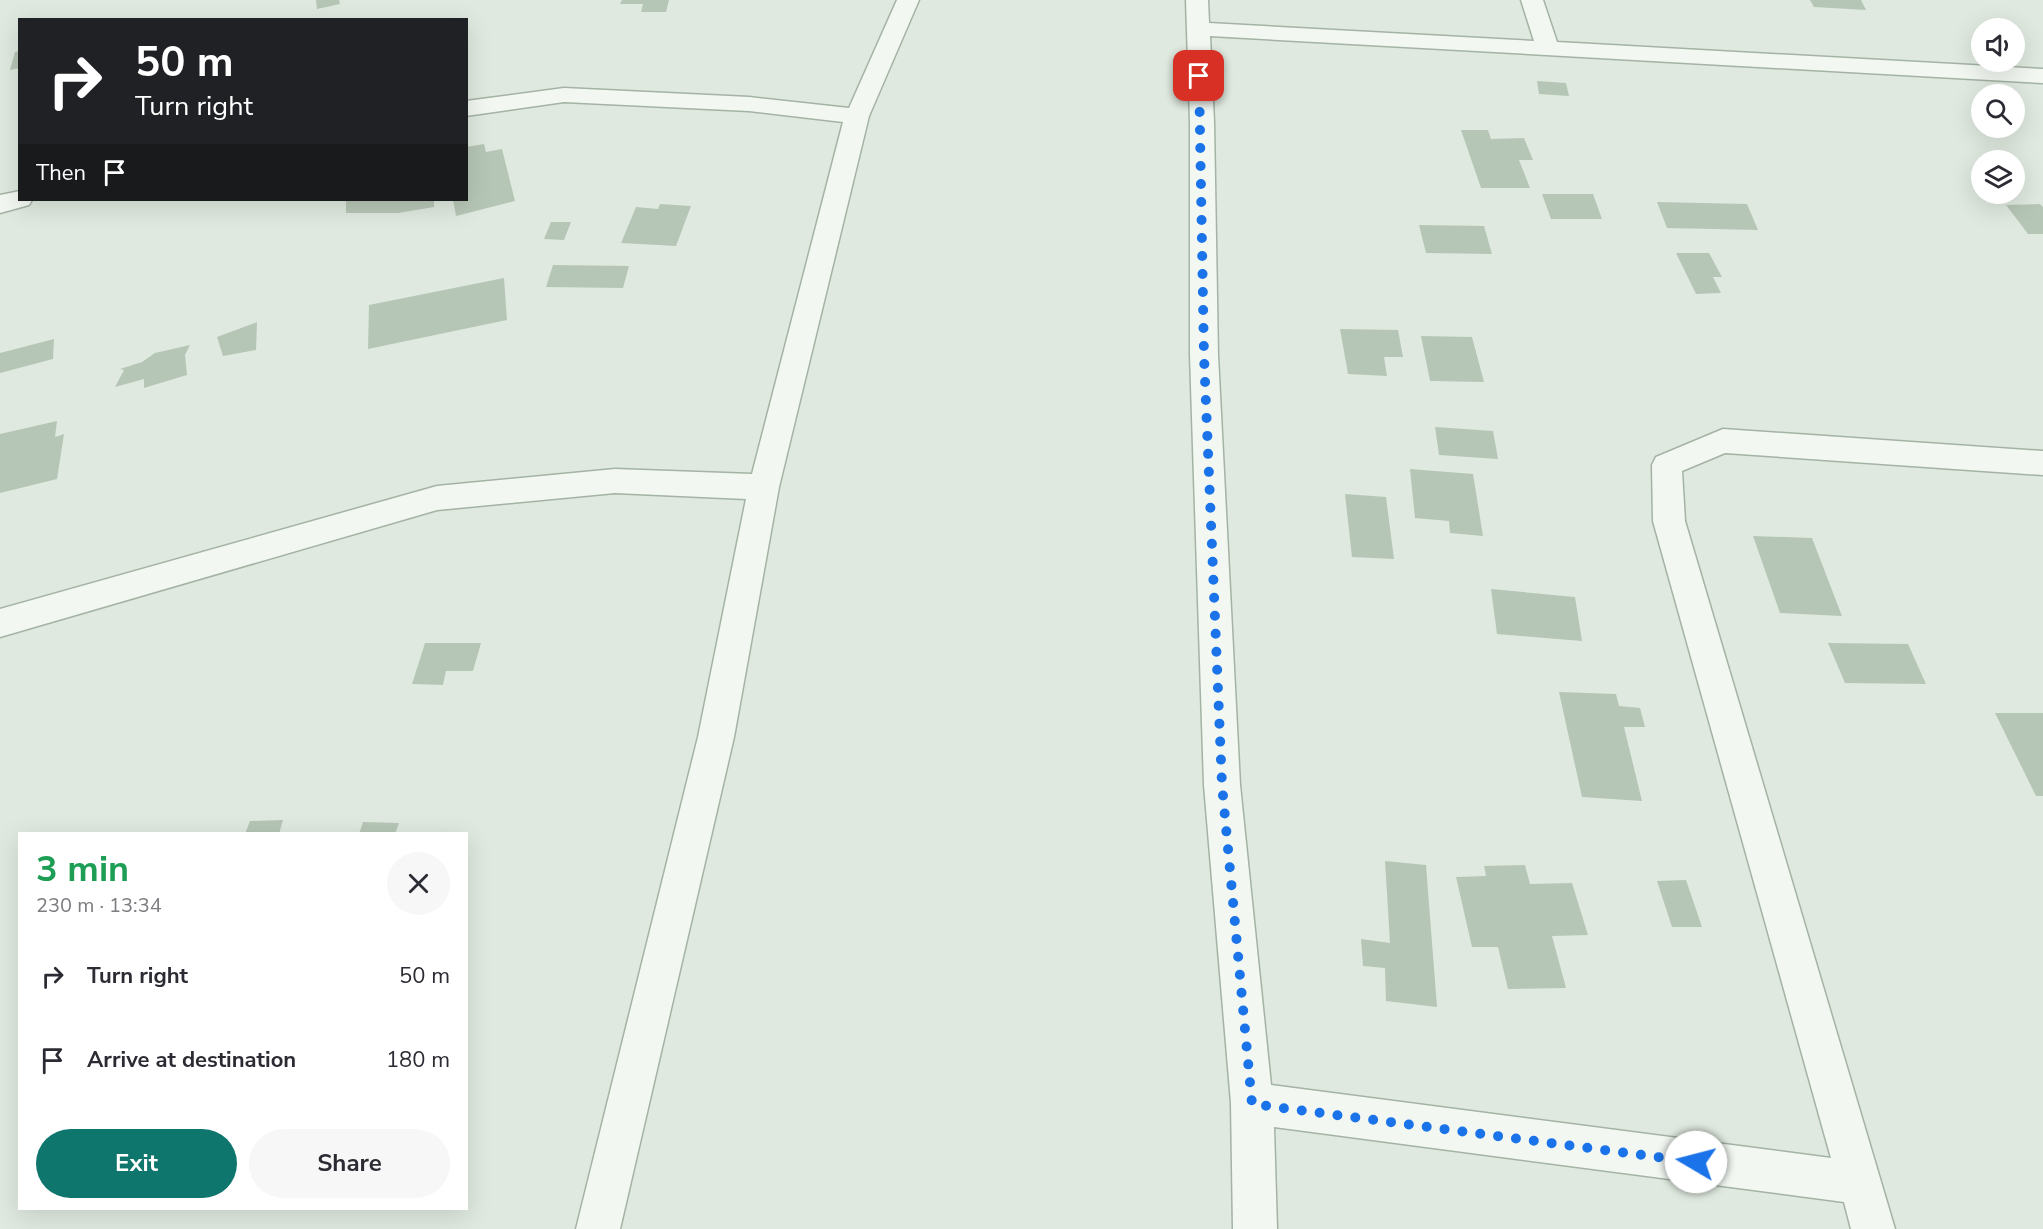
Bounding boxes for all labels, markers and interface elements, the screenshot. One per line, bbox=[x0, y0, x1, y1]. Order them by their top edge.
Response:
map controls bbox=[1971, 18, 2025, 204]
button: sound bbox=[1971, 18, 2025, 72]
text: 50 m bbox=[135, 34, 234, 91]
icon: right bbox=[36, 42, 114, 120]
pin bbox=[1173, 50, 1224, 101]
icon: arrive bbox=[1182, 59, 1215, 92]
button: search bbox=[1971, 84, 2025, 138]
text: Turn right bbox=[135, 88, 253, 125]
button: layers bbox=[1971, 150, 2025, 204]
icon: arrive bbox=[98, 156, 131, 189]
text: Then bbox=[36, 158, 86, 188]
text: 3 min bbox=[36, 845, 129, 894]
button: close bbox=[387, 852, 450, 915]
text: 230 m · 13:34 bbox=[36, 892, 162, 919]
icon: right bbox=[36, 960, 69, 993]
text: Turn right bbox=[87, 961, 188, 991]
text: 50 m bbox=[399, 961, 450, 991]
icon: arrive bbox=[36, 1044, 69, 1077]
text: Arrive at destination bbox=[87, 1045, 296, 1075]
text: 180 m bbox=[386, 1045, 450, 1075]
button: Exit bbox=[36, 1129, 237, 1198]
button: Share bbox=[249, 1129, 450, 1198]
position arrow bbox=[1664, 1130, 1728, 1194]

